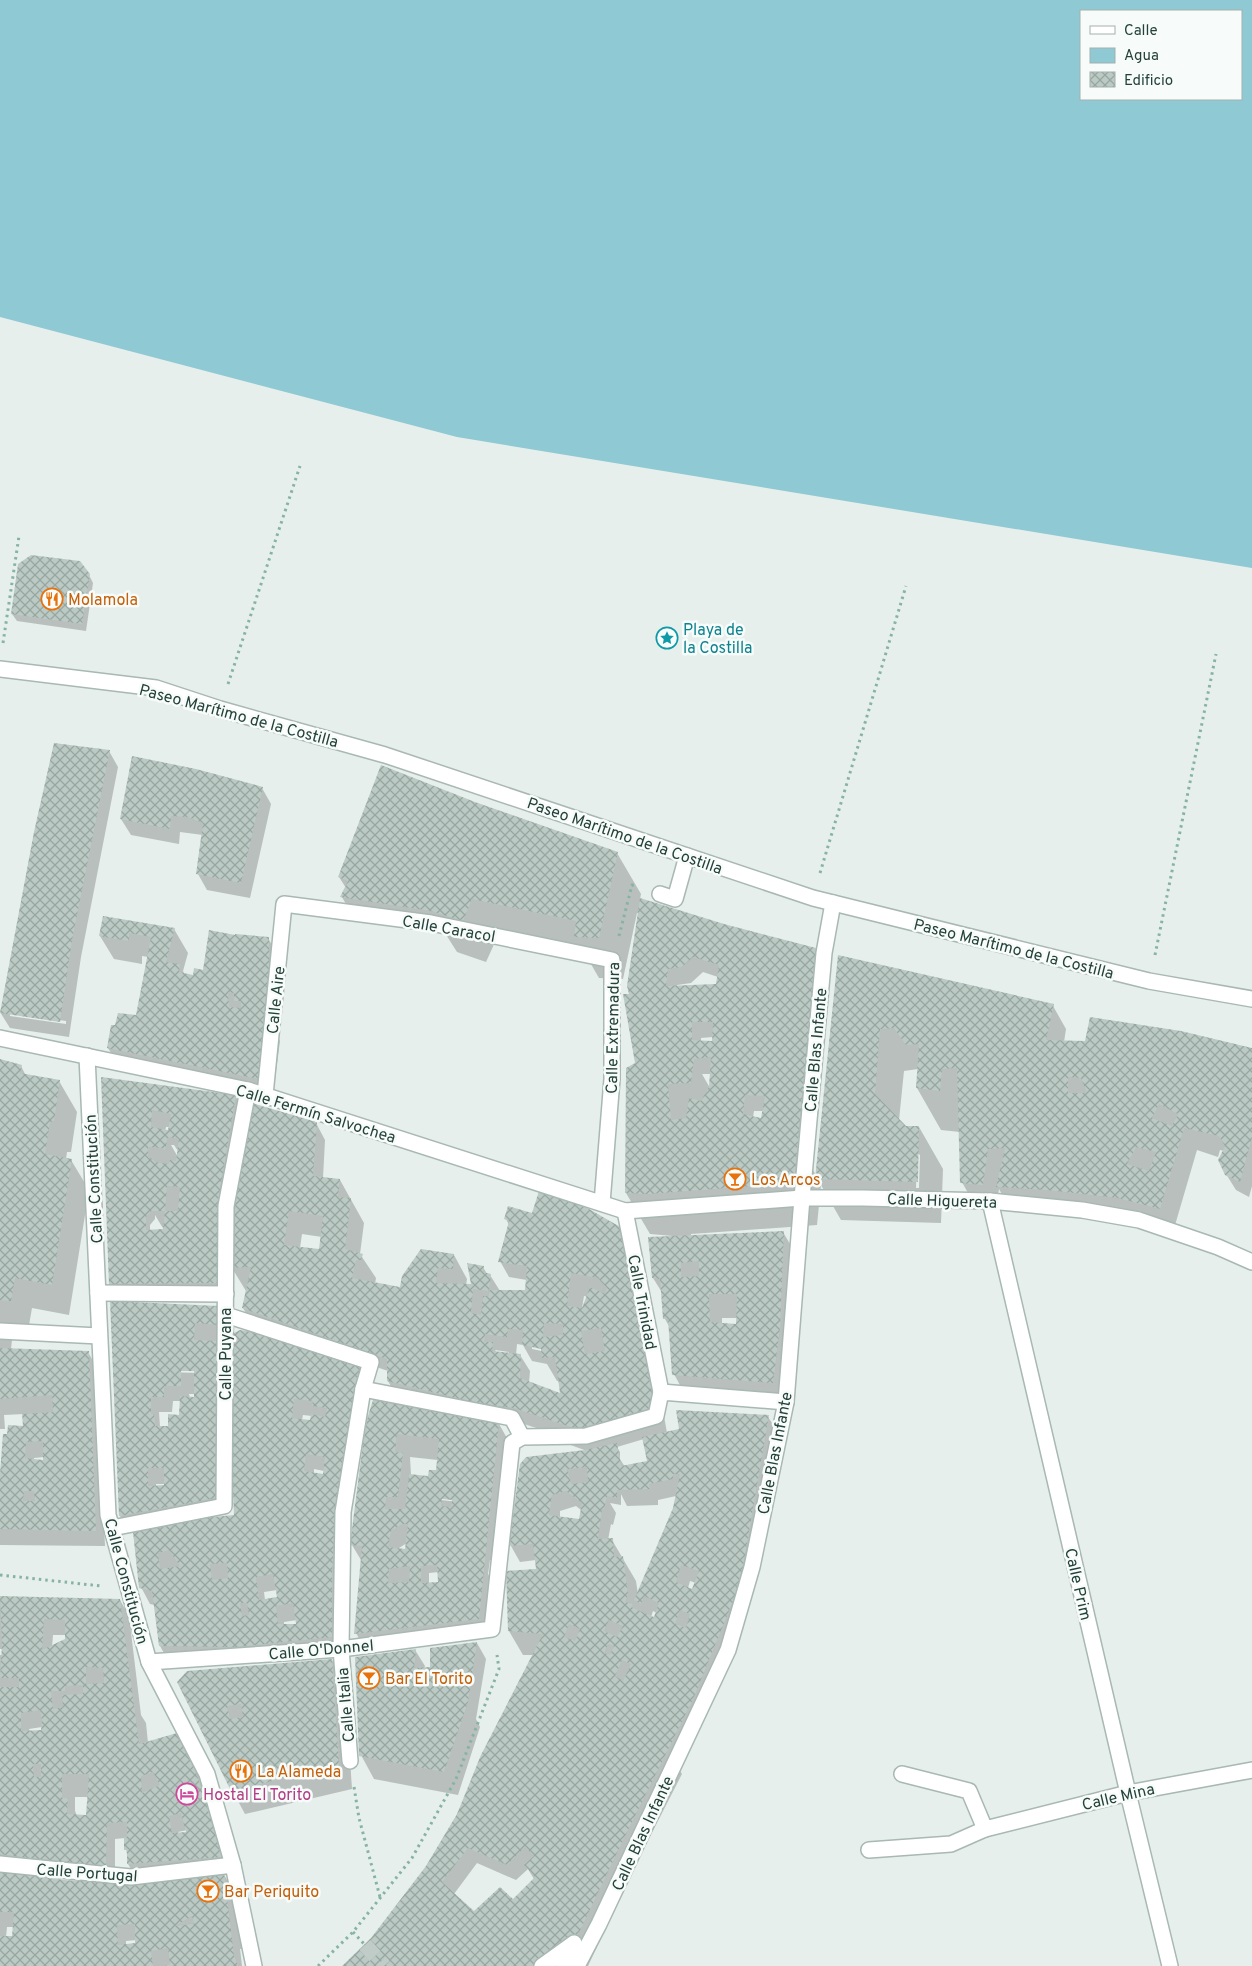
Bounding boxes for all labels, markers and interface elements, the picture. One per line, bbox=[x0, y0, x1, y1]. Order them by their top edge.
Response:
legend bbox=[1080, 10, 1242, 100]
text: Calle bbox=[1124, 22, 1158, 41]
text: Agua bbox=[1124, 47, 1159, 66]
text: Edificio bbox=[1124, 72, 1173, 91]
restaurant icon: Molamola bbox=[40, 587, 64, 611]
place label: Molamola bbox=[68, 591, 138, 611]
place label: Playa de la Costilla bbox=[683, 621, 753, 659]
place icon: Playa de la Costilla bbox=[655, 626, 679, 650]
street label: Paseo Marítimo de la Costilla bbox=[137, 681, 340, 753]
street label: Paseo Marítimo de la Costilla bbox=[524, 794, 725, 880]
street label: Calle Caracol bbox=[400, 912, 497, 948]
street label: Paseo Marítimo de la Costilla bbox=[911, 915, 1116, 985]
street label: Calle Extremadura bbox=[603, 962, 625, 1094]
street label: Calle Aire bbox=[263, 965, 291, 1035]
street label: Calle Blas Infante bbox=[802, 987, 832, 1113]
street label: Calle Fermín Salvochea bbox=[233, 1081, 398, 1149]
street label: Calle Constitución bbox=[82, 1114, 108, 1244]
bar icon: Los Arcos bbox=[723, 1167, 747, 1191]
place label: Los Arcos bbox=[751, 1171, 820, 1191]
street label: Calle Higuereta bbox=[887, 1190, 997, 1214]
street label: Calle Trinidad bbox=[622, 1253, 660, 1352]
street label: Calle Puyana bbox=[217, 1308, 237, 1400]
street label: Calle Blas Infante bbox=[754, 1390, 798, 1516]
street label: Calle Constitución bbox=[99, 1516, 151, 1647]
street label: Calle Prim bbox=[1059, 1546, 1095, 1622]
street label: Calle O'Donnel bbox=[268, 1636, 375, 1666]
bar icon: Bar El Torito bbox=[357, 1666, 381, 1690]
street label: Calle Italia bbox=[334, 1667, 360, 1743]
place label: Bar El Torito bbox=[385, 1670, 473, 1690]
restaurant icon: La Alameda bbox=[229, 1759, 253, 1783]
place label: La Alameda bbox=[257, 1763, 341, 1783]
street label: Calle Blas Infante bbox=[608, 1773, 679, 1895]
street label: Calle Mina bbox=[1080, 1780, 1157, 1816]
hotel icon: Hostal El Torito bbox=[175, 1782, 199, 1806]
place label: Hostal El Torito bbox=[203, 1786, 311, 1806]
street label: Calle Portugal bbox=[36, 1860, 138, 1888]
bar icon: Bar Periquito bbox=[196, 1879, 220, 1903]
place label: Bar Periquito bbox=[224, 1883, 319, 1903]

